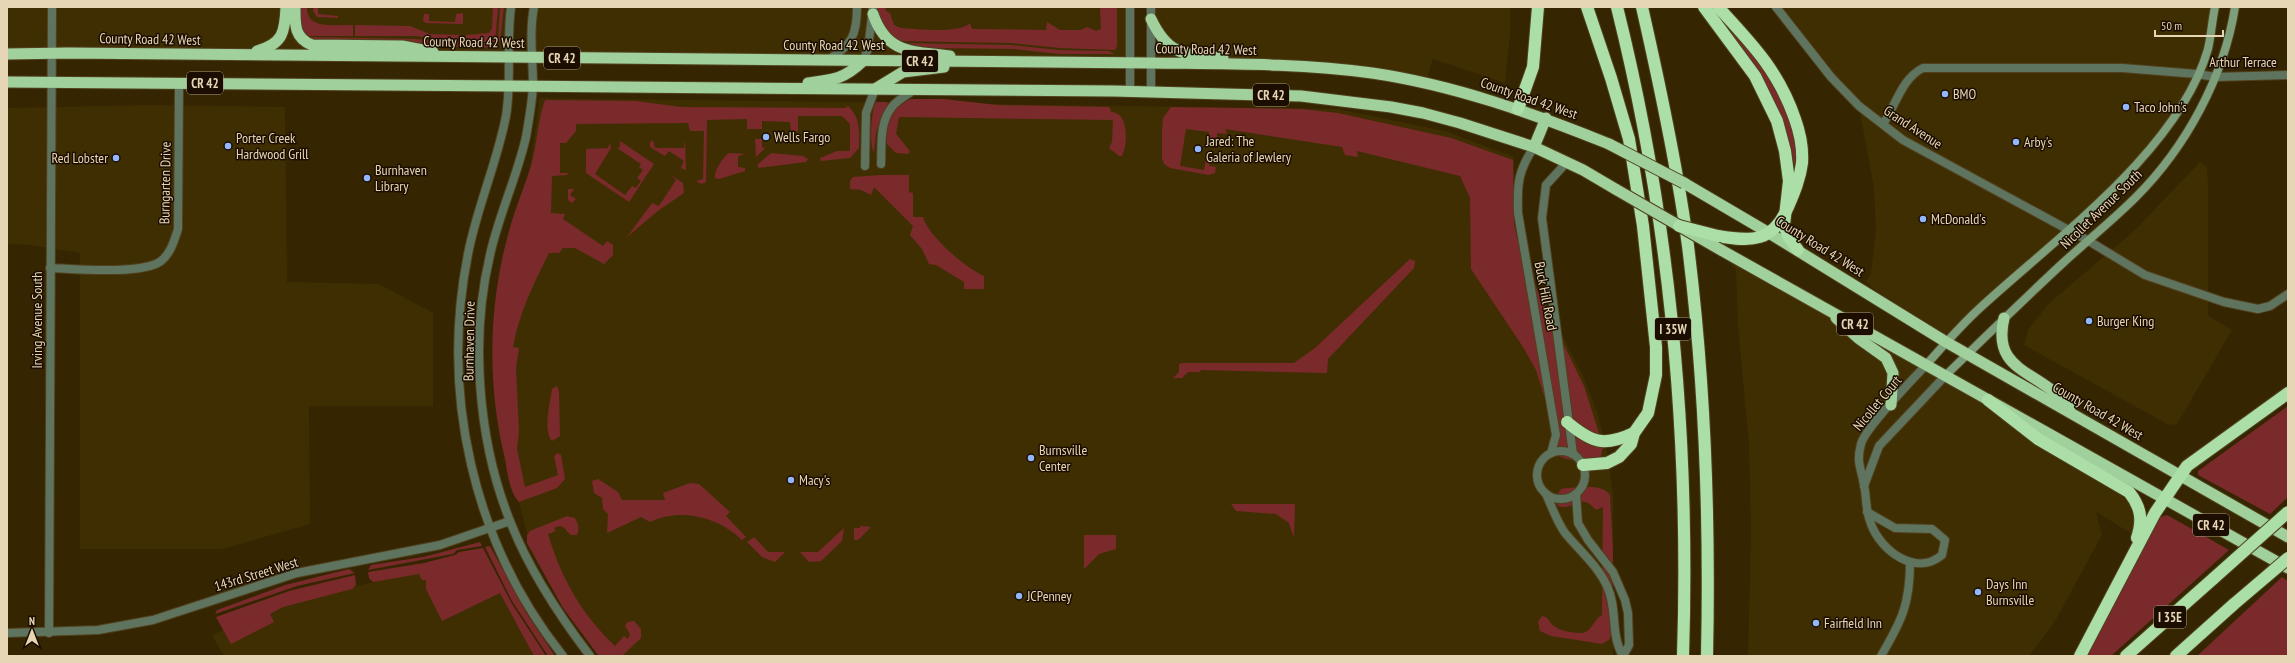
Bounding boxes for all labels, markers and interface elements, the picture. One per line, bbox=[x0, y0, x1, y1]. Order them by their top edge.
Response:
scale bar bbox=[2155, 12, 2223, 38]
text: 50 m bbox=[2161, 18, 2182, 33]
street label: County Road 42 West bbox=[99, 29, 201, 49]
street label: County Road 42 West bbox=[423, 32, 525, 52]
street label: County Road 42 West bbox=[783, 36, 885, 54]
street label: County Road 42 West bbox=[1155, 39, 1257, 59]
road number: CR 42 bbox=[544, 47, 580, 69]
road number: CR 42 bbox=[902, 50, 938, 72]
street label: Arthur Terrace bbox=[2209, 53, 2277, 71]
road number: CR 42 bbox=[187, 72, 223, 94]
street label: County Road 42 West bbox=[1478, 73, 1580, 123]
road number: CR 42 bbox=[1253, 84, 1289, 106]
place label: BMO bbox=[1953, 85, 1977, 103]
marker: BMO bbox=[1940, 89, 1950, 99]
place label: Taco John's bbox=[2134, 98, 2187, 116]
street label: Grand Avenue bbox=[1880, 101, 1946, 153]
marker: Taco John's bbox=[2121, 102, 2131, 112]
place label: Wells Fargo bbox=[774, 128, 830, 146]
place label: Porter Creek Hardwood Grill bbox=[236, 129, 309, 163]
marker: Wells Fargo bbox=[761, 132, 771, 142]
place label: Jared: The Galeria of Jewlery bbox=[1205, 132, 1292, 166]
place label: Arby's bbox=[2024, 133, 2052, 151]
marker: Arby's bbox=[2011, 137, 2021, 147]
street label: Burngarten Drive bbox=[155, 141, 175, 224]
marker: Porter Creek Hardwood Grill bbox=[223, 141, 233, 151]
marker: Jared: The Galeria of Jewlery bbox=[1193, 144, 1203, 154]
place label: Red Lobster bbox=[52, 149, 108, 167]
marker: Red Lobster bbox=[111, 153, 121, 163]
place label: Burnhaven Library bbox=[375, 161, 427, 195]
street label: Nicollet Avenue South bbox=[2056, 165, 2146, 253]
marker: Burnhaven Library bbox=[362, 173, 372, 183]
place label: McDonald's bbox=[1931, 210, 1986, 228]
street label: County Road 42 West bbox=[1772, 212, 1868, 281]
marker: McDonald's bbox=[1918, 214, 1928, 224]
street label: Buck Hill Road bbox=[1531, 260, 1561, 332]
street label: Irving Avenue South bbox=[28, 272, 46, 368]
street label: Burnhaven Drive bbox=[459, 301, 479, 381]
place label: Burger King bbox=[2097, 312, 2154, 330]
road number: CR 42 bbox=[1837, 313, 1873, 335]
marker: Burger King bbox=[2084, 316, 2094, 326]
road number: I 35W bbox=[1655, 318, 1691, 340]
street label: Nicollet Court bbox=[1849, 372, 1905, 434]
street label: County Road 42 West bbox=[2050, 378, 2147, 444]
place label: Burnsville Center bbox=[1039, 441, 1087, 475]
marker: Burnsville Center bbox=[1026, 453, 1036, 463]
place label: Macy's bbox=[799, 471, 830, 489]
marker: Macy's bbox=[786, 475, 796, 485]
road number: CR 42 bbox=[2193, 514, 2229, 536]
street label: 143rd Street West bbox=[212, 553, 300, 595]
place label: Days Inn Burnsville bbox=[1986, 575, 2034, 609]
place label: JCPenney bbox=[1026, 587, 1072, 605]
marker: Days Inn Burnsville bbox=[1973, 587, 1983, 597]
marker: JCPenney bbox=[1014, 591, 1024, 601]
road number: I 35E bbox=[2154, 606, 2186, 628]
north arrow bbox=[12, 611, 52, 651]
text: N bbox=[29, 614, 35, 628]
place label: Fairfield Inn bbox=[1824, 614, 1882, 632]
marker: Fairfield Inn bbox=[1811, 618, 1821, 628]

